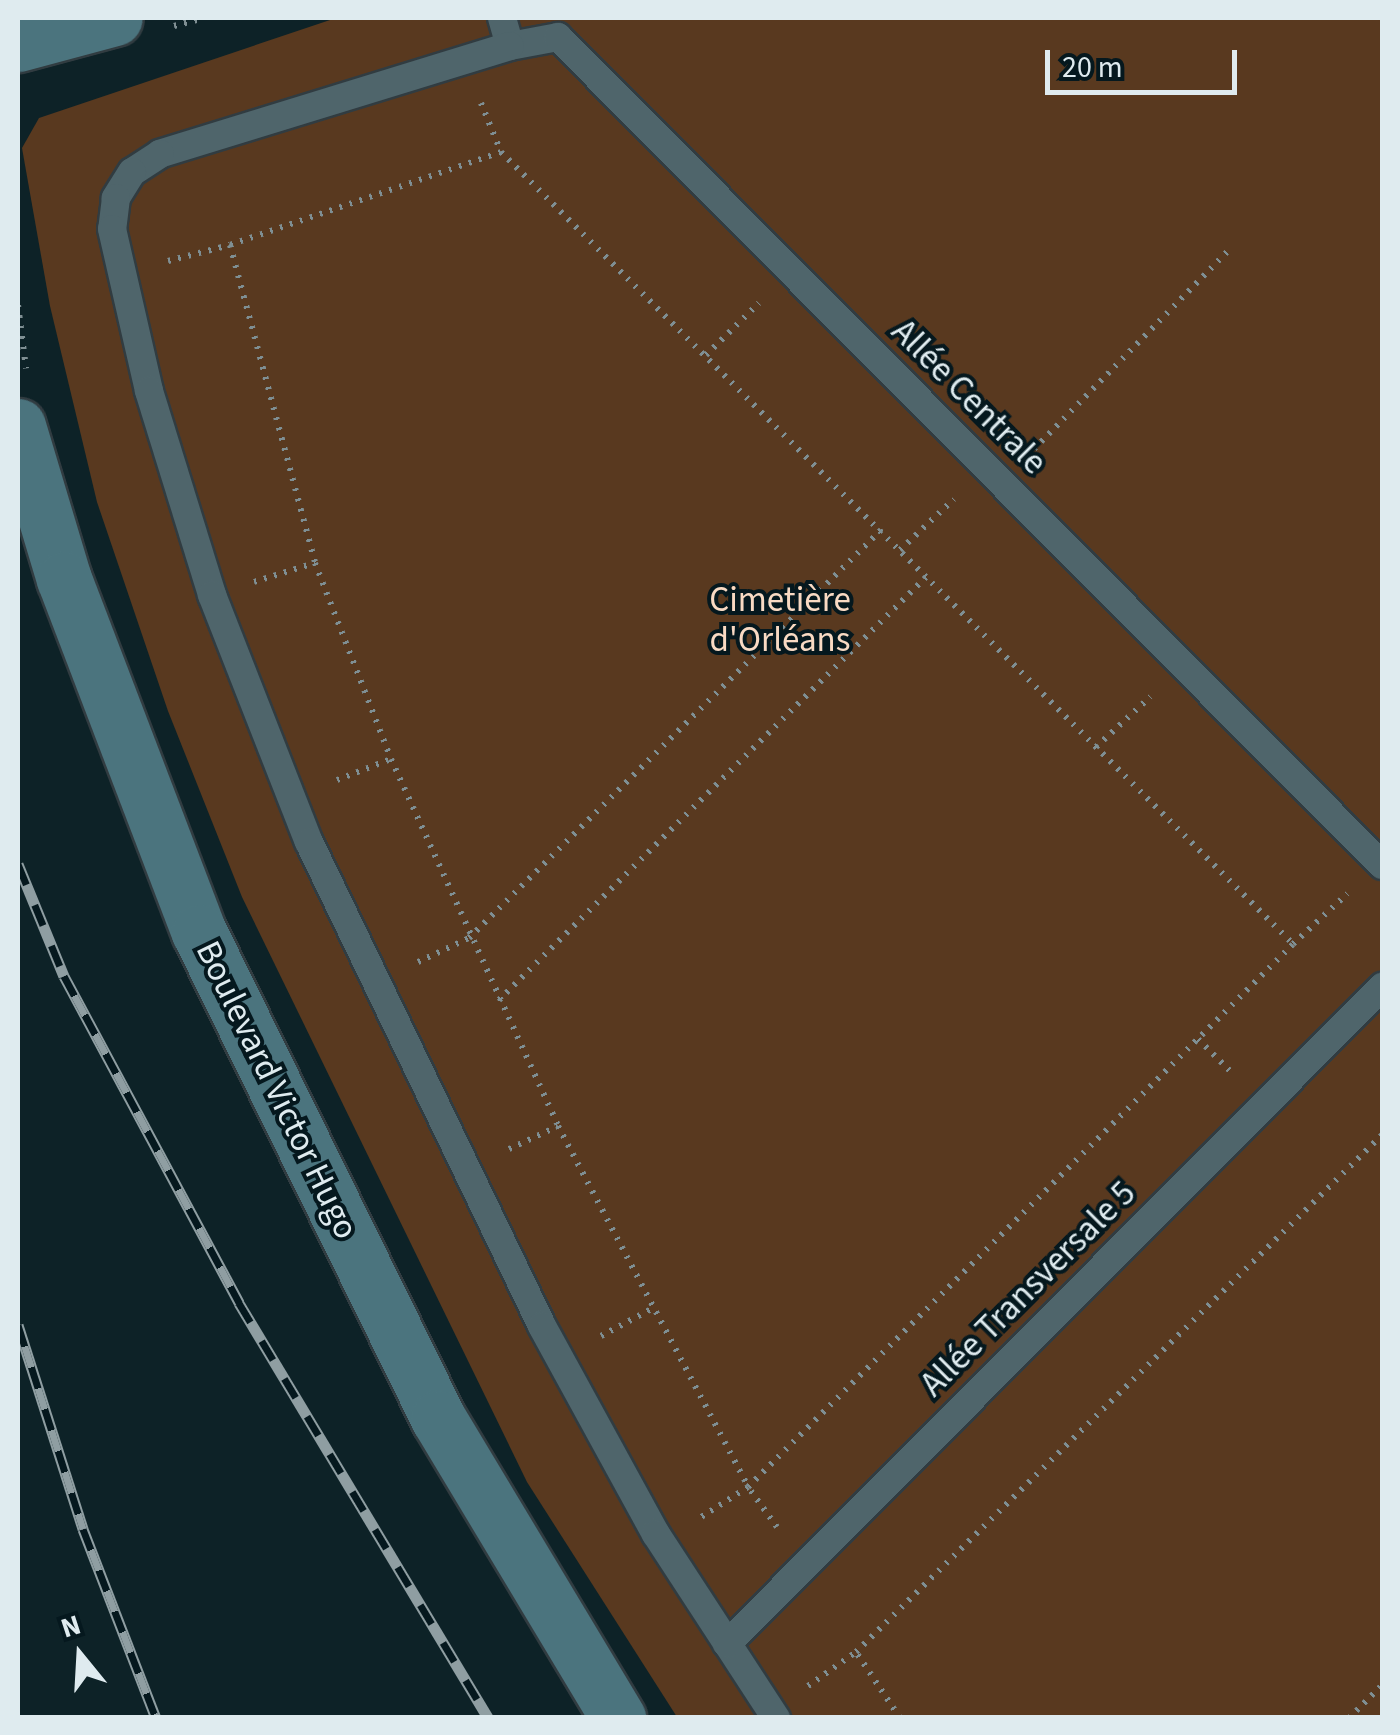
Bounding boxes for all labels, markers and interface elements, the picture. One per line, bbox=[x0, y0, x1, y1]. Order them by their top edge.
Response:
scale bar bbox=[1050, 30, 1242, 92]
text: 20 m bbox=[1062, 46, 1123, 89]
street label: Allée Centrale bbox=[883, 311, 1055, 483]
park label: Cimetière d'Orléans bbox=[709, 579, 851, 661]
street label: Boulevard Victor Hugo bbox=[187, 934, 367, 1246]
street label: Allée Transversale 5 bbox=[912, 1173, 1144, 1405]
north arrow bbox=[30, 1605, 130, 1705]
text: N bbox=[56, 1605, 86, 1648]

